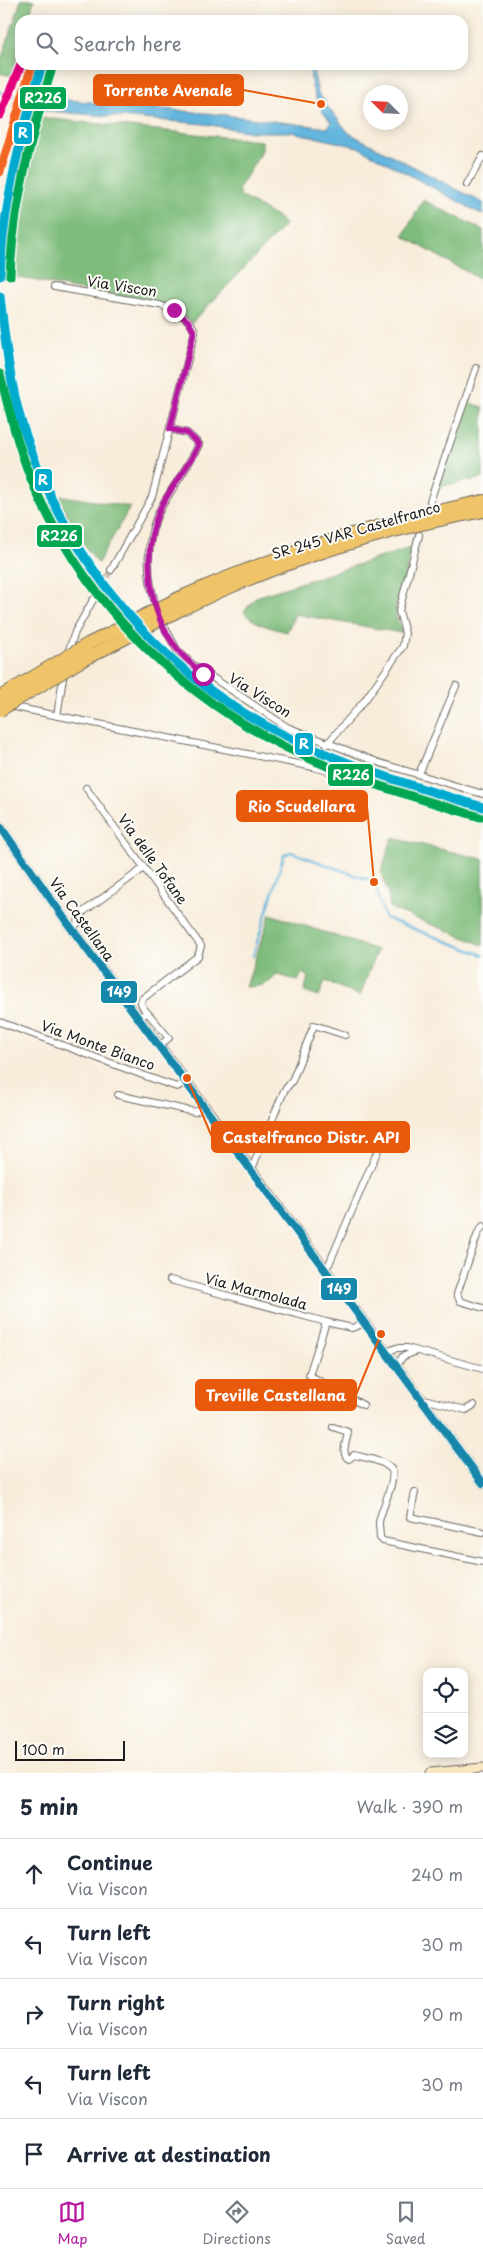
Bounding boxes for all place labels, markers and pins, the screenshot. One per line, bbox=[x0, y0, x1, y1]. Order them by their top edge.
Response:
callout: Torrente Avenale bbox=[94, 75, 243, 105]
callout: Rio Scudellara bbox=[237, 791, 367, 821]
callout: Castelfranco Distr. API bbox=[212, 1122, 409, 1152]
callout: Treville Castellana bbox=[196, 1380, 356, 1410]

